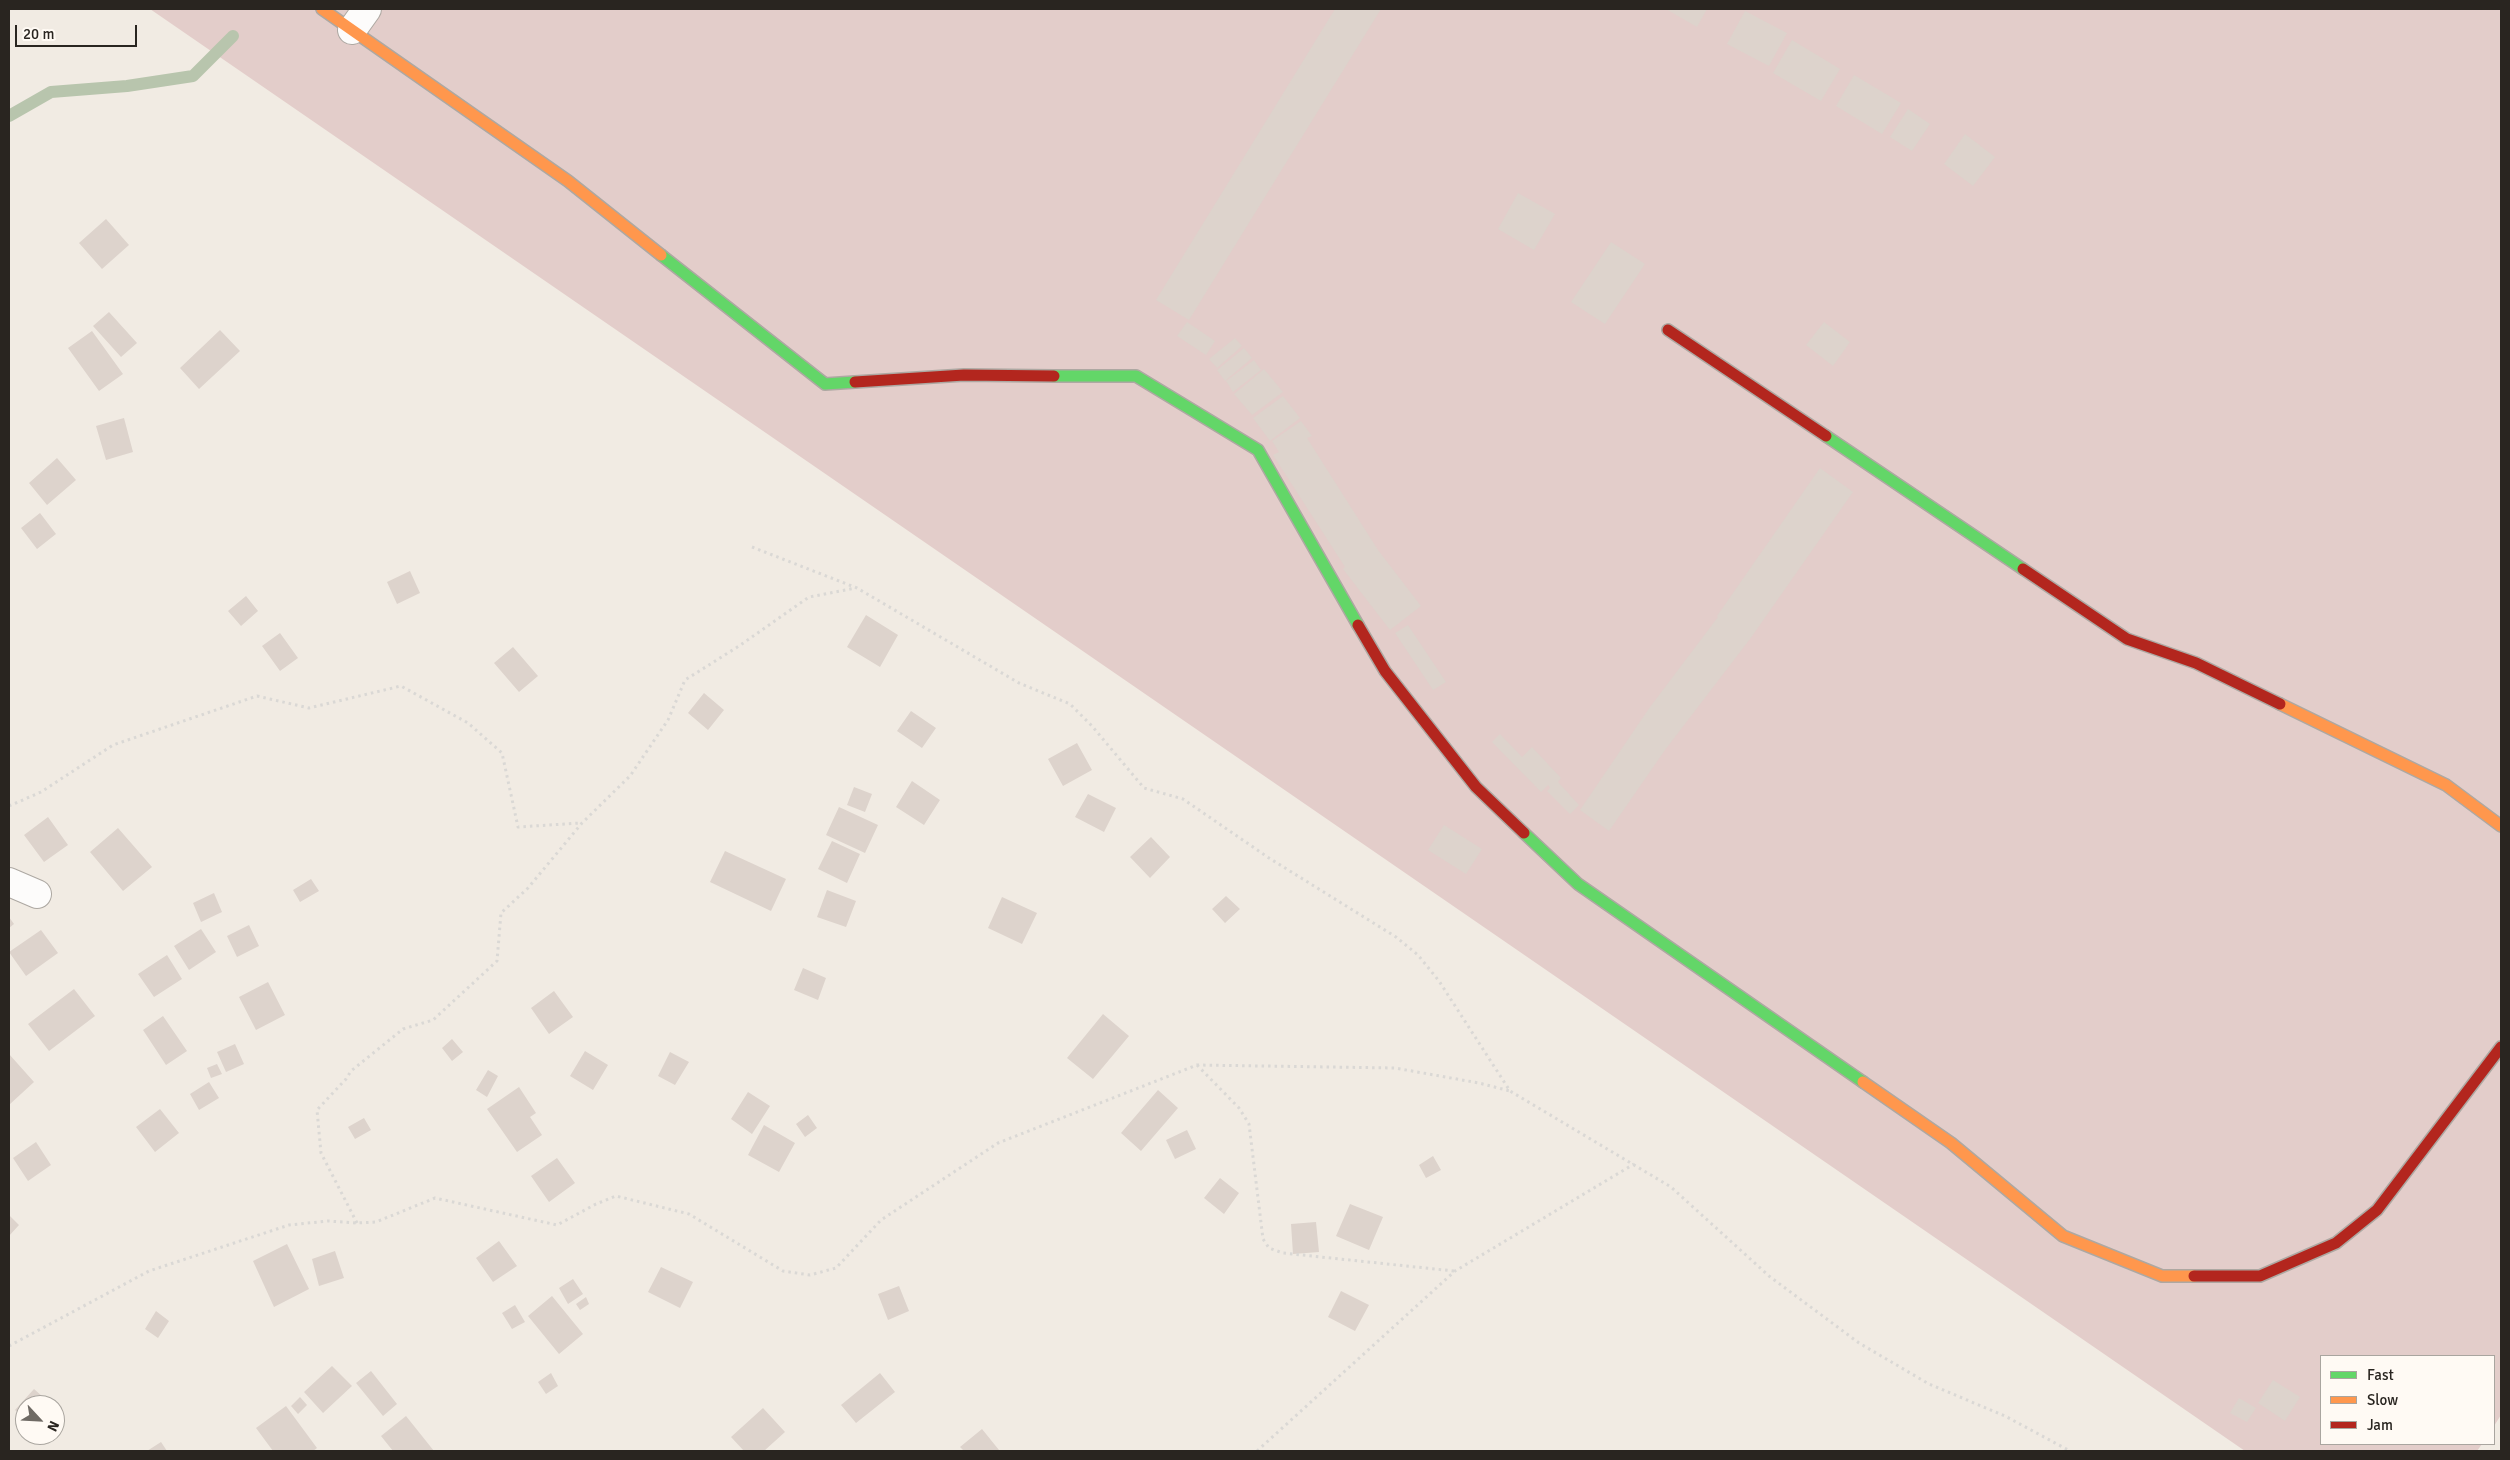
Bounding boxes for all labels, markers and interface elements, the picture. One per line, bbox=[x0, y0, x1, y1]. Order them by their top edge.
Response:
scale bar bbox=[18, 15, 140, 47]
text: 20 m bbox=[23, 25, 54, 43]
legend bbox=[2320, 1355, 2495, 1445]
text: Fast bbox=[2367, 1366, 2394, 1384]
text: Slow bbox=[2367, 1391, 2398, 1409]
north arrow bbox=[15, 1395, 65, 1445]
text: Jam bbox=[2367, 1416, 2393, 1434]
text: N bbox=[43, 1418, 63, 1434]

